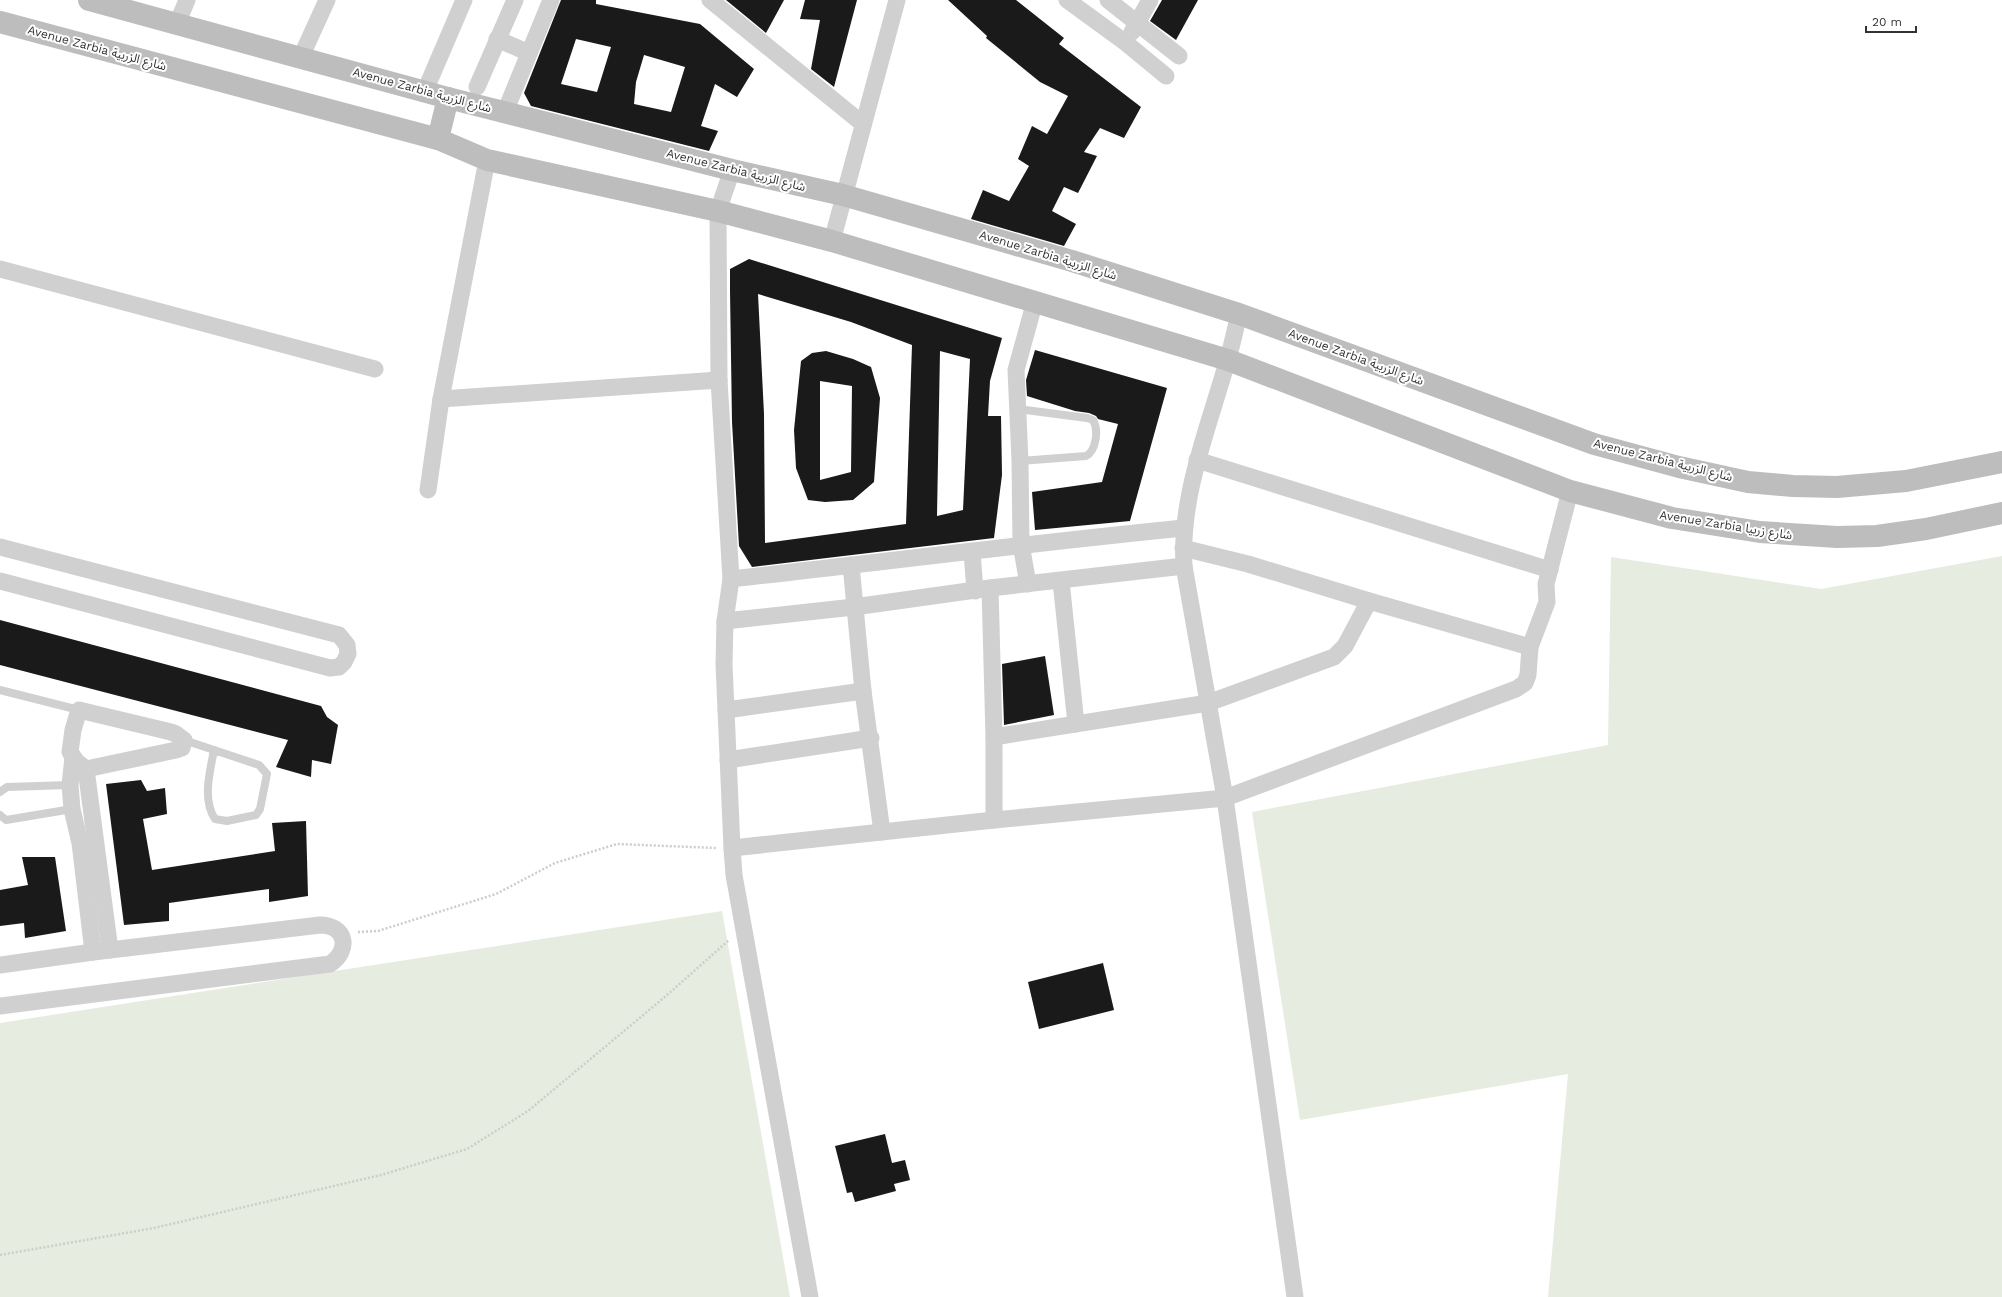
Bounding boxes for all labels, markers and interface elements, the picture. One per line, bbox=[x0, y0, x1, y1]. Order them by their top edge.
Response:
scale bar bbox=[1866, 8, 1916, 34]
text: 20 m bbox=[1872, 15, 1902, 29]
street label: Avenue Zarbia شارع الزربية bbox=[26, 23, 168, 75]
street label: Avenue Zarbia شارع الزربية bbox=[351, 65, 493, 117]
street label: Avenue Zarbia شارع الزربية bbox=[664, 146, 807, 196]
street label: Avenue Zarbia شارع الزربية bbox=[977, 227, 1118, 284]
street label: Avenue Zarbia شارع الزربية bbox=[1286, 326, 1426, 390]
street label: Avenue Zarbia شارع الزربية bbox=[1591, 436, 1734, 486]
street label: Avenue Zarbia شارع زربيا bbox=[1658, 508, 1793, 544]

